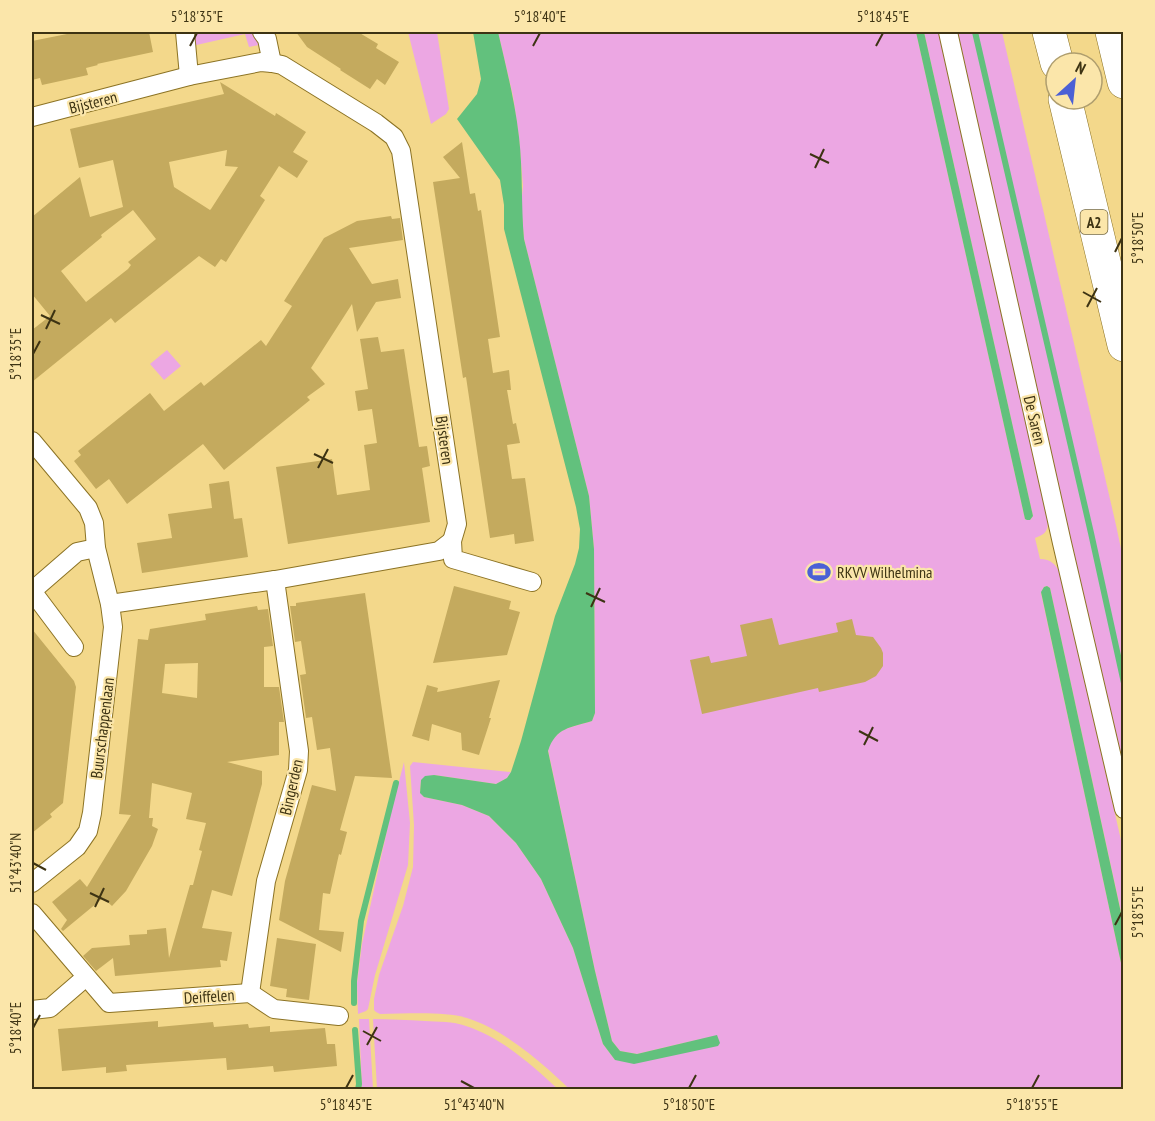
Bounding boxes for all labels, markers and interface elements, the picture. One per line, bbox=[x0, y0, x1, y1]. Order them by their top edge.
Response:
text: 5°18'35"E bbox=[171, 7, 223, 26]
text: 5°18'40"E bbox=[514, 7, 566, 26]
text: 5°18'45"E bbox=[857, 7, 909, 26]
north arrow bbox=[1044, 51, 1104, 111]
text: N bbox=[1072, 57, 1089, 79]
street label: Bijsteren bbox=[67, 86, 119, 118]
road number: A2 bbox=[1080, 210, 1108, 234]
text: 5°18'50"E bbox=[1128, 212, 1147, 264]
text: 5°18'35"E bbox=[6, 328, 25, 380]
street label: De Saren bbox=[1020, 394, 1050, 446]
street label: Bijsteren bbox=[432, 414, 458, 466]
sports icon: RKVV Wilhelmina bbox=[806, 559, 832, 585]
place label: RKVV Wilhelmina bbox=[837, 562, 933, 582]
street label: Buurschappenlaan bbox=[86, 676, 118, 780]
street label: Bingerden bbox=[275, 757, 307, 817]
text: 51°43'40"N bbox=[6, 833, 25, 893]
text: 5°18'55"E bbox=[1128, 886, 1147, 938]
street label: Deiffelen bbox=[183, 984, 235, 1008]
text: 5°18'40"E bbox=[6, 1002, 25, 1054]
text: 5°18'45"E bbox=[320, 1095, 372, 1114]
text: 51°43'40"N bbox=[444, 1095, 504, 1114]
text: 5°18'50"E bbox=[663, 1095, 715, 1114]
text: 5°18'55"E bbox=[1006, 1095, 1058, 1114]

